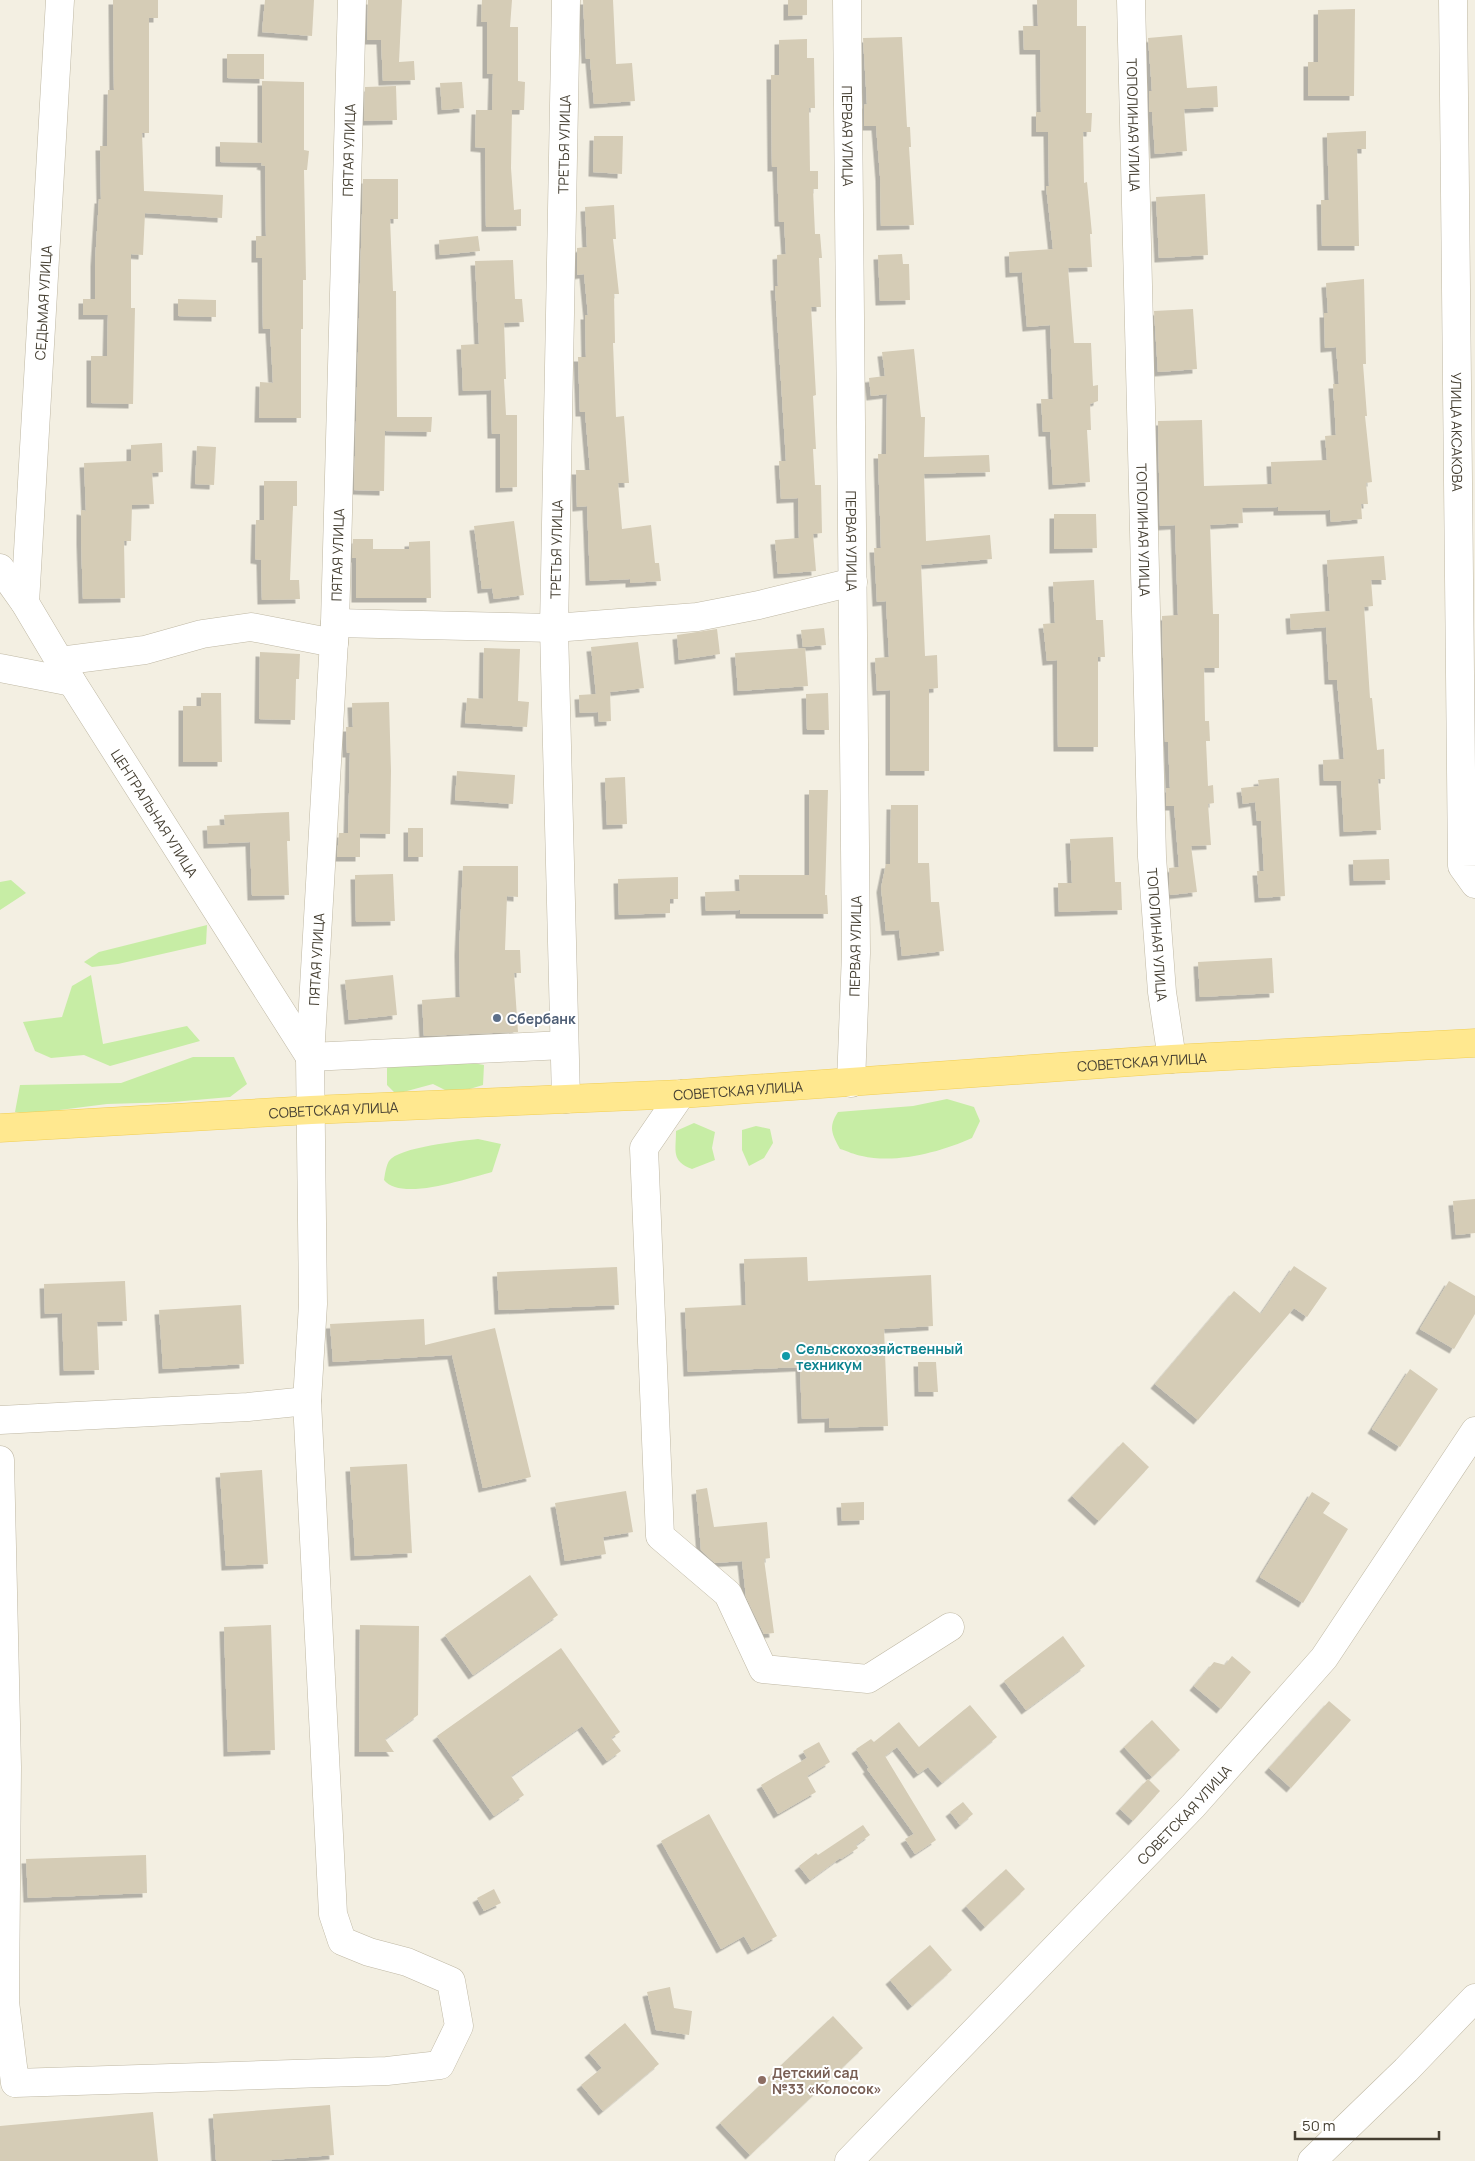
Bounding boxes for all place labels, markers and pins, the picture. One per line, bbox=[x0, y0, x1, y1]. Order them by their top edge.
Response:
place label: Сбербанк bbox=[507, 1009, 576, 1028]
marker: Сбербанк bbox=[491, 1012, 503, 1024]
place label: Сельскохозяйственный техникум bbox=[796, 1339, 963, 1374]
marker: Сельскохозяйственный техникум bbox=[780, 1350, 792, 1362]
place label: Детский сад №33 «Колосок» bbox=[772, 2063, 882, 2098]
marker: Детский сад №33 «Колосок» bbox=[756, 2074, 768, 2086]

